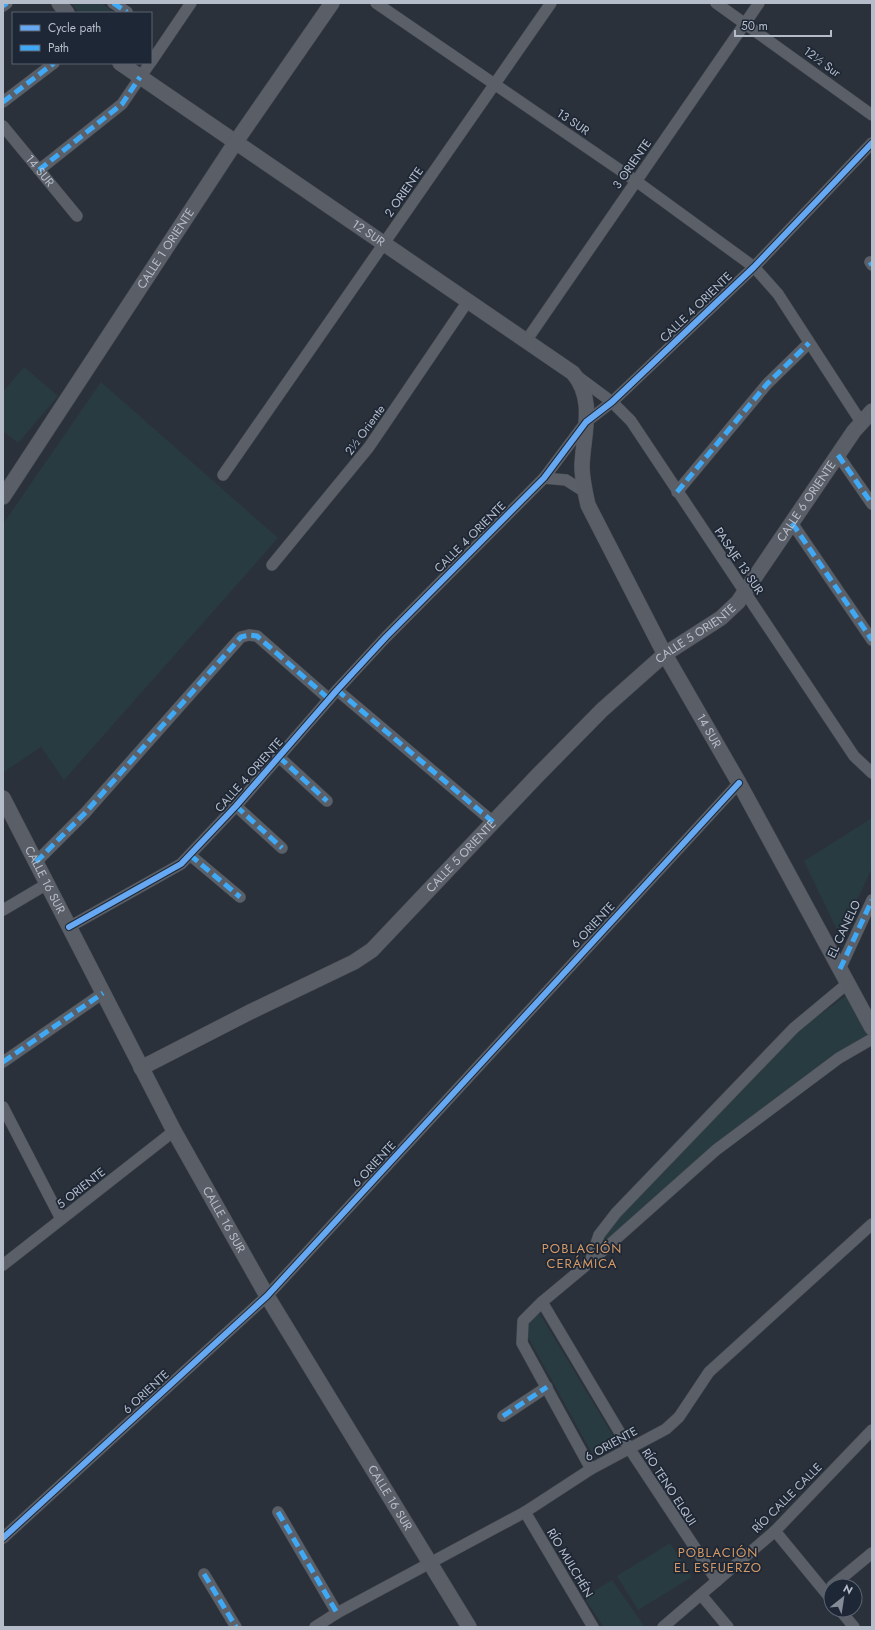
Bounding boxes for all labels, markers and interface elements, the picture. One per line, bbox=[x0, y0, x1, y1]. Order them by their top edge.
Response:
legend bbox=[12, 12, 152, 64]
scale bar bbox=[735, 12, 831, 38]
text: 50 m bbox=[741, 17, 768, 35]
text: Cycle path bbox=[48, 19, 101, 37]
text: Path bbox=[48, 39, 69, 57]
street label: 12½ Sur bbox=[799, 42, 845, 82]
street label: 13 SUR bbox=[553, 104, 593, 140]
street label: 3 ORIENTE bbox=[608, 135, 656, 193]
street label: 14 SUR bbox=[21, 151, 59, 191]
street label: 2 ORIENTE bbox=[380, 163, 428, 221]
street label: CALLE 1 ORIENTE bbox=[133, 205, 199, 293]
street label: 12 SUR bbox=[348, 215, 389, 251]
street label: CALLE 4 ORIENTE bbox=[656, 268, 736, 346]
street label: 2½ Oriente bbox=[341, 401, 389, 459]
street label: CALLE 6 ORIENTE bbox=[772, 457, 840, 546]
street label: CALLE 4 ORIENTE bbox=[430, 497, 510, 577]
street label: PASAJE 13 SUR bbox=[710, 524, 768, 598]
street label: CALLE 5 ORIENTE bbox=[651, 599, 740, 668]
street label: 14 SUR bbox=[692, 710, 726, 751]
street label: CALLE 4 ORIENTE bbox=[211, 734, 287, 816]
street label: CALLE 5 ORIENTE bbox=[422, 816, 500, 897]
street label: CALLE 16 SUR bbox=[20, 843, 70, 917]
street label: EL CANELO bbox=[823, 897, 865, 961]
street label: 6 ORIENTE bbox=[567, 898, 619, 952]
street label: 6 ORIENTE bbox=[348, 1137, 400, 1191]
street label: 5 ORIENTE bbox=[53, 1163, 109, 1213]
street label: CALLE 16 SUR bbox=[198, 1183, 250, 1256]
district label: POBLACIÓN CERÁMICA bbox=[542, 1239, 622, 1273]
street label: 6 ORIENTE bbox=[119, 1366, 173, 1418]
street label: 6 ORIENTE bbox=[581, 1422, 641, 1466]
street label: RÍO TENO ELQUI bbox=[637, 1445, 701, 1529]
street label: RÍO CALLE CALLE bbox=[748, 1459, 826, 1537]
street label: CALLE 16 SUR bbox=[363, 1461, 417, 1534]
street label: RÍO MULCHÉN bbox=[542, 1525, 598, 1601]
district label: POBLACIÓN EL ESFUERZO bbox=[674, 1543, 762, 1577]
north arrow bbox=[823, 1578, 863, 1618]
text: N bbox=[840, 1580, 856, 1598]

